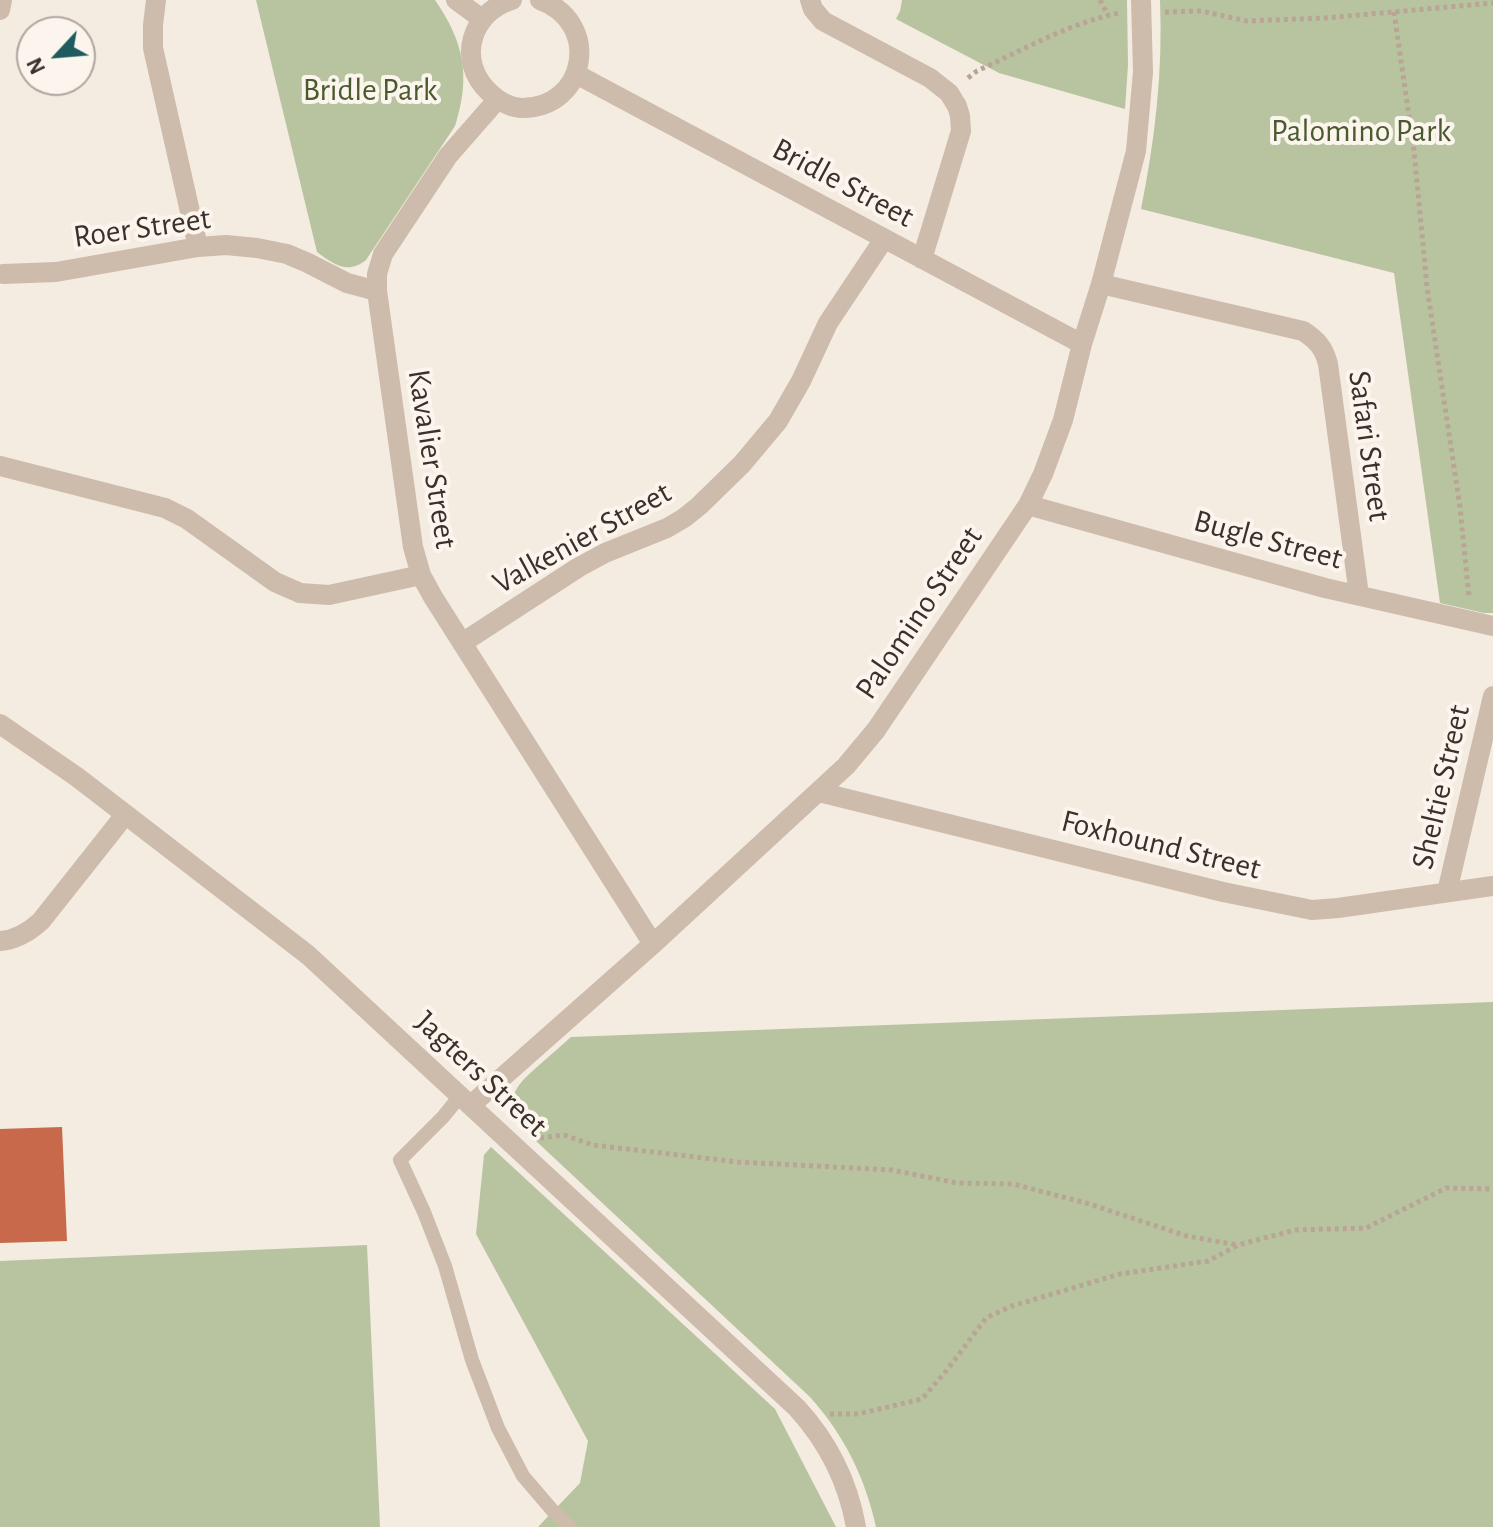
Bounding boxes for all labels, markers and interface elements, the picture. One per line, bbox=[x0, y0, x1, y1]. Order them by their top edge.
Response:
north arrow bbox=[16, 16, 96, 96]
text: N bbox=[23, 54, 49, 77]
park label: Bridle Park bbox=[303, 71, 437, 109]
park label: Palomino Park bbox=[1271, 112, 1451, 150]
street label: Bridle Street bbox=[766, 130, 920, 236]
street label: Roer Street bbox=[71, 199, 213, 257]
street label: Kavalier Street bbox=[399, 367, 465, 551]
street label: Safari Street bbox=[1339, 368, 1399, 524]
street label: Valkenier Street bbox=[486, 473, 678, 603]
street label: Bugle Street bbox=[1189, 502, 1347, 578]
street label: Palomino Street bbox=[847, 519, 991, 707]
street label: Sheltie Street bbox=[1403, 701, 1479, 873]
street label: Foxhound Street bbox=[1057, 802, 1265, 888]
street label: Jagters Street bbox=[407, 1003, 555, 1145]

